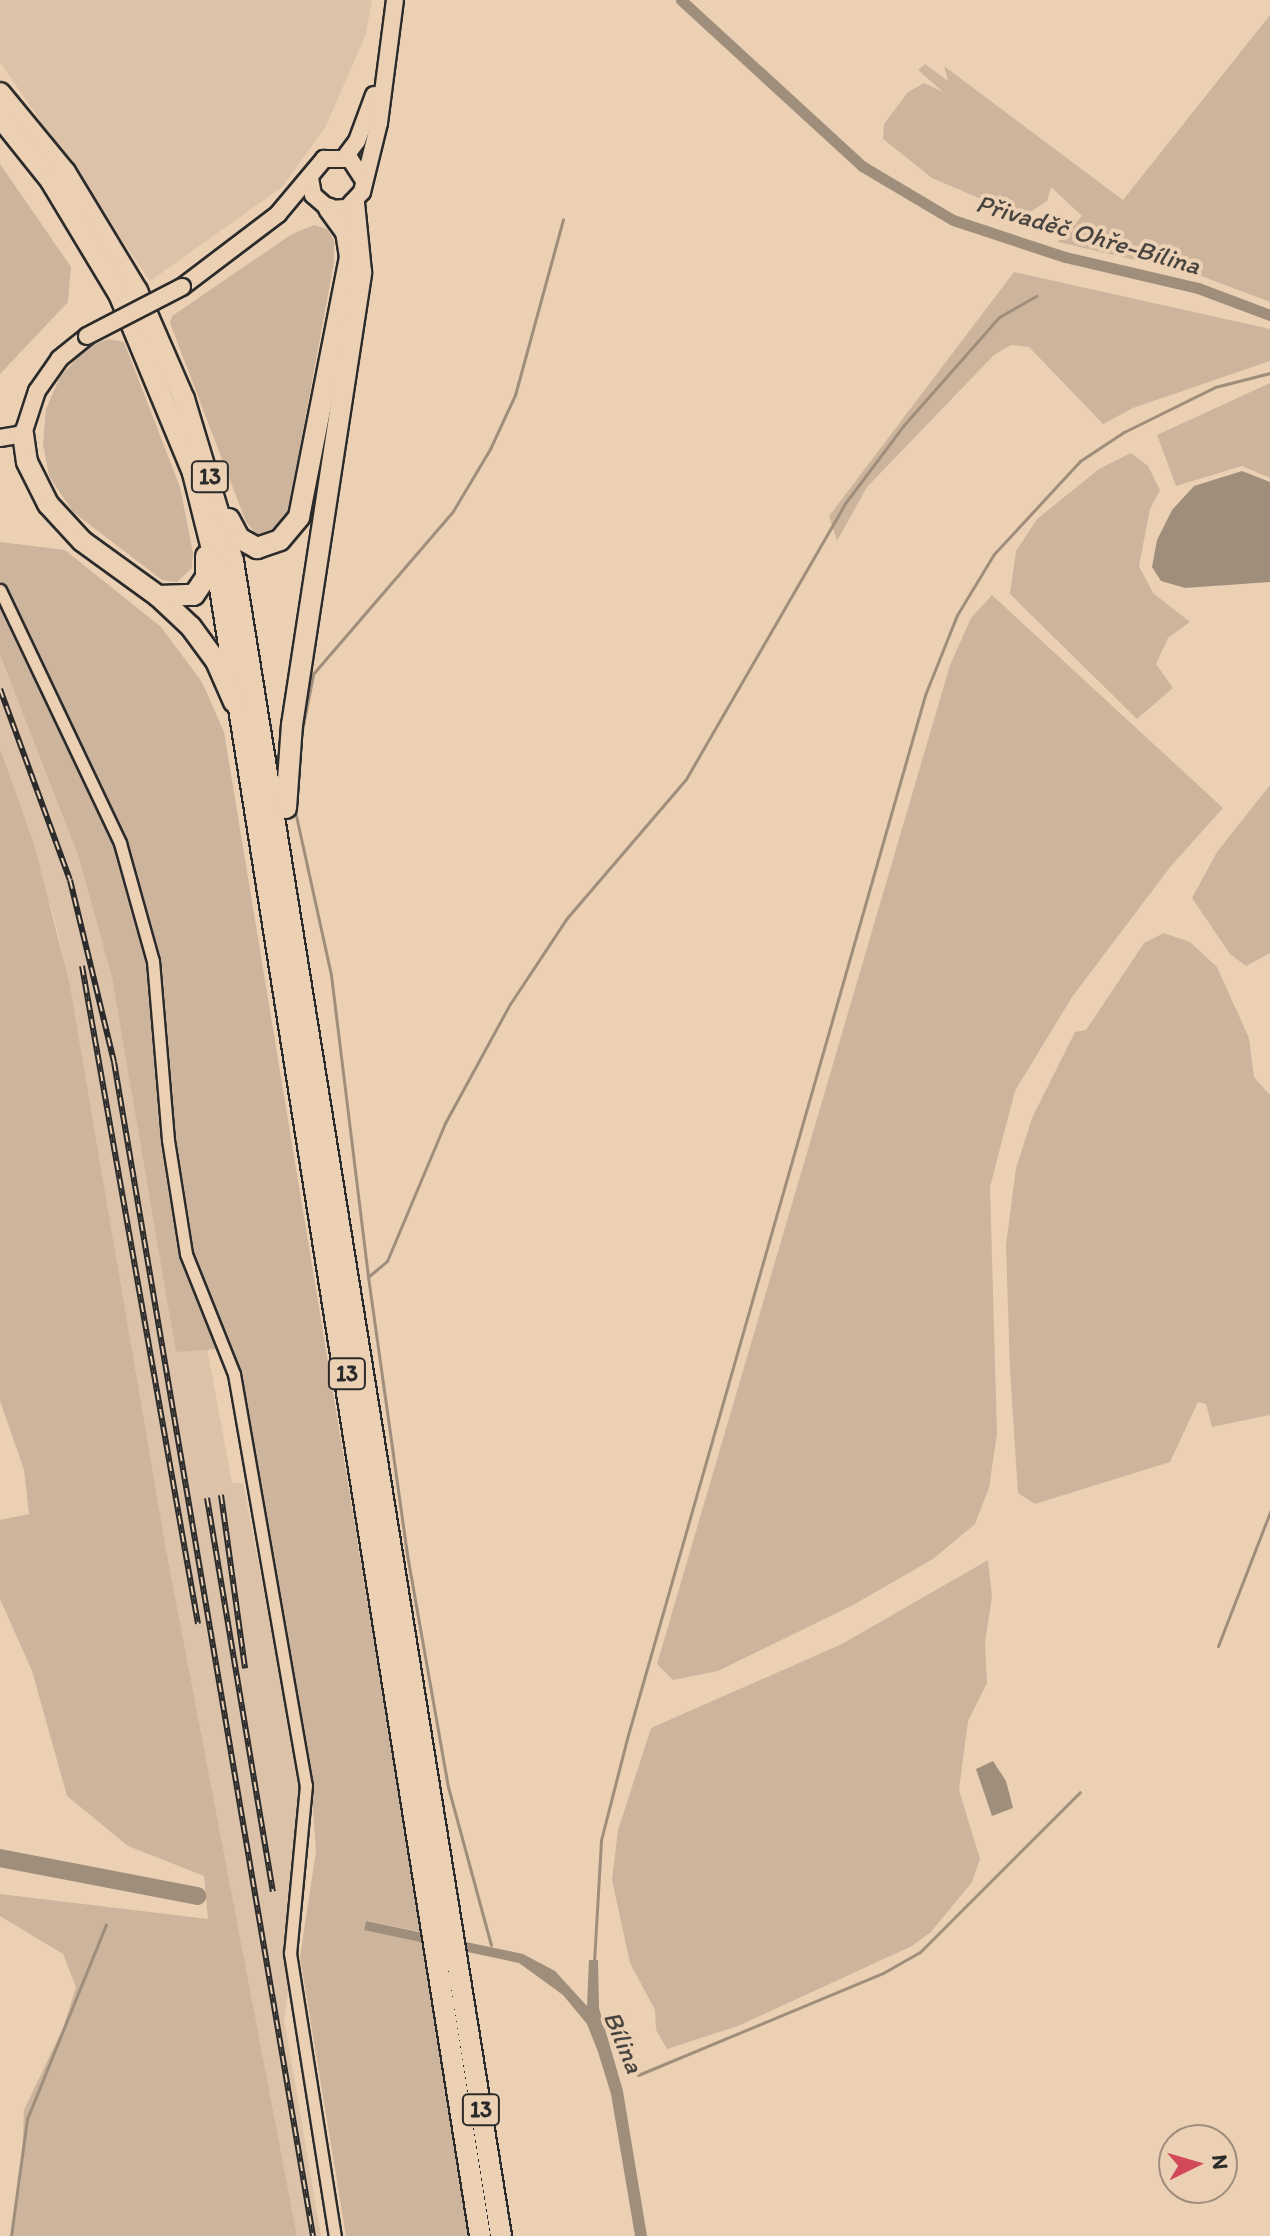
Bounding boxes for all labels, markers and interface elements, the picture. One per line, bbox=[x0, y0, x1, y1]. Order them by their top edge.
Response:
water label: Přivaděč Ohře-Bílina bbox=[972, 188, 1204, 282]
road number: 13 bbox=[190, 459, 230, 495]
road number: 13 bbox=[327, 1356, 367, 1392]
water label: Bílina bbox=[596, 2006, 650, 2078]
road number: 13 bbox=[461, 2092, 501, 2128]
north arrow bbox=[1158, 2124, 1238, 2204]
text: N bbox=[1206, 2153, 1235, 2171]

